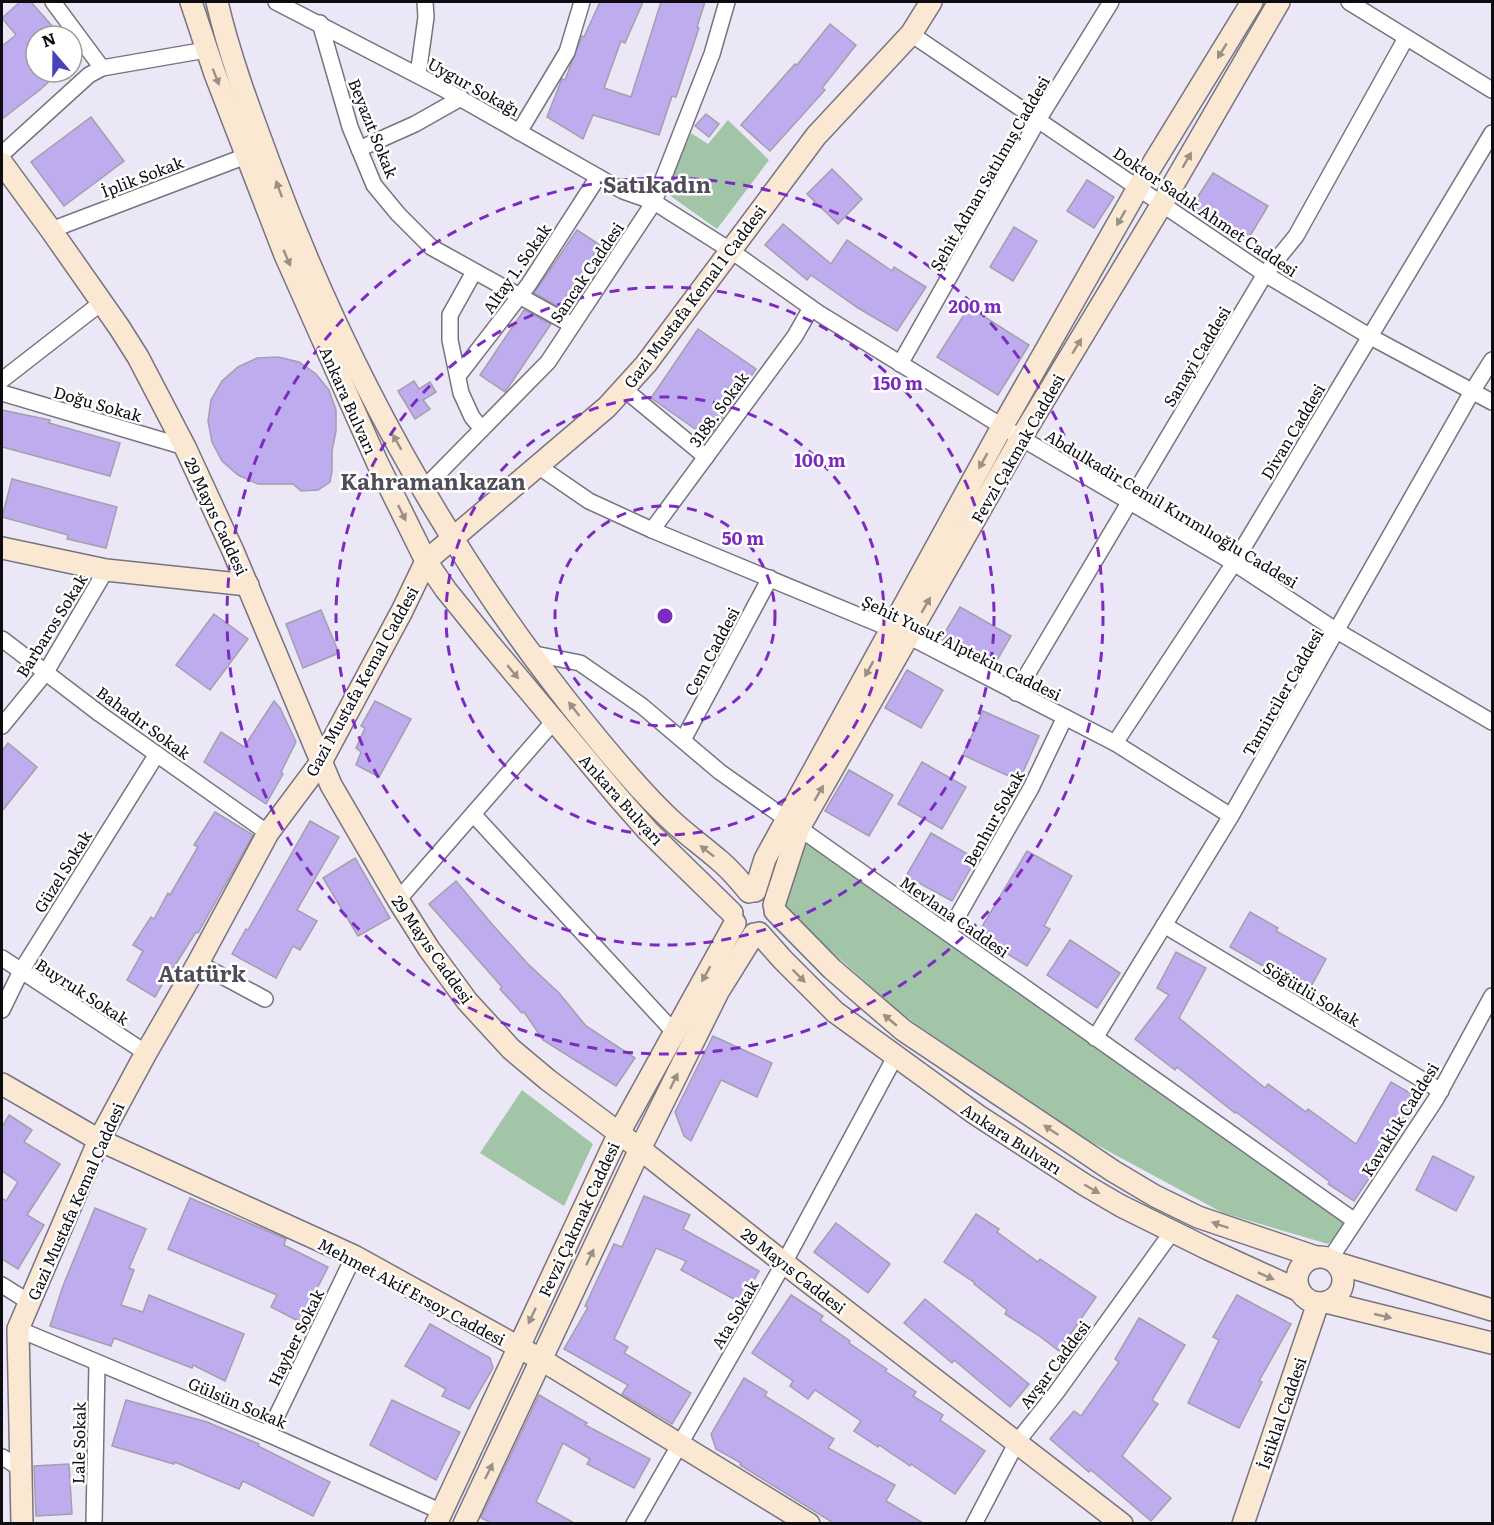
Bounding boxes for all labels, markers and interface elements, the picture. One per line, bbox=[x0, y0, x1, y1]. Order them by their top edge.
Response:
north arrow bbox=[24, 24, 84, 84]
text: N bbox=[38, 25, 59, 53]
one-way arrow bbox=[1216, 43, 1227, 59]
street label: Uygur Sokağı bbox=[423, 51, 525, 121]
one-way arrow bbox=[212, 68, 221, 86]
street label: Şehit Adnan Satılmış Caddesi bbox=[923, 71, 1055, 275]
street label: Beyazıt Sokak bbox=[343, 75, 405, 182]
street label: Doktor Sadık Ahmet Caddesi bbox=[1109, 140, 1303, 282]
street label: İplik Sokak bbox=[97, 149, 187, 203]
one-way arrow bbox=[1182, 152, 1193, 168]
district label: Satıkadın bbox=[603, 167, 711, 200]
one-way arrow bbox=[274, 180, 284, 198]
street label: Gazi Mustafa Kemal 1 Caddesi bbox=[617, 199, 771, 393]
one-way arrow bbox=[1116, 210, 1126, 227]
street label: Sancak Caddesi bbox=[543, 217, 629, 327]
street label: Altay 1. Sokak bbox=[476, 218, 556, 318]
one-way arrow bbox=[282, 250, 292, 268]
text: 200 m bbox=[948, 292, 1002, 319]
street label: Sanayi Caddesi bbox=[1157, 301, 1235, 411]
one-way arrow bbox=[1072, 337, 1082, 354]
street label: Ankara Bulvarı bbox=[314, 342, 384, 458]
street label: 3188. Sokak bbox=[682, 366, 754, 452]
text: 150 m bbox=[873, 369, 923, 396]
street label: Fevzi Çakmak Caddesi bbox=[964, 369, 1070, 527]
street label: Doğu Sokak bbox=[51, 379, 145, 427]
street label: Divan Caddesi bbox=[1254, 379, 1330, 483]
street label: Abdulkadir Cemil Kırımlıoğlu Caddesi bbox=[1041, 423, 1303, 593]
one-way arrow bbox=[392, 433, 402, 450]
text: 100 m bbox=[794, 446, 846, 473]
street label: 29 Mayıs Caddesi bbox=[179, 453, 255, 579]
one-way arrow bbox=[978, 453, 988, 470]
district label: Kahramankazan bbox=[340, 464, 526, 497]
one-way arrow bbox=[397, 504, 406, 521]
text: 50 m bbox=[722, 524, 764, 551]
street label: Barbaros Sokak bbox=[9, 568, 93, 681]
street label: Gazi Mustafa Kemal Caddesi bbox=[299, 581, 423, 781]
street label: Şehit Yusuf Alptekin Caddesi bbox=[858, 588, 1066, 706]
one-way arrow bbox=[921, 596, 931, 613]
street label: Cem Caddesi bbox=[678, 602, 744, 700]
centre of rings bbox=[655, 606, 675, 626]
street label: Tamirciler Caddesi bbox=[1236, 624, 1328, 760]
one-way arrow bbox=[864, 661, 874, 678]
one-way arrow bbox=[506, 664, 519, 679]
street label: Bahadır Sokak bbox=[92, 680, 196, 764]
one-way arrow bbox=[568, 702, 580, 717]
street label: Ankara Bulvarı bbox=[574, 748, 670, 850]
street label: Benhur Sokak bbox=[957, 765, 1030, 871]
one-way arrow bbox=[814, 784, 824, 801]
street label: Güzel Sokak bbox=[27, 825, 97, 917]
one-way arrow bbox=[700, 845, 715, 857]
street label: Mevlana Caddesi bbox=[895, 869, 1015, 963]
street label: 29 Mayıs Caddesi bbox=[387, 890, 479, 1008]
street label: Buyruk Sokak bbox=[32, 952, 135, 1030]
street label: Söğütlü Sokak bbox=[1259, 955, 1365, 1032]
district label: Atatürk bbox=[158, 956, 246, 989]
one-way arrow bbox=[701, 966, 711, 983]
one-way arrow bbox=[791, 969, 805, 983]
one-way arrow bbox=[883, 1014, 898, 1027]
street label: Kavaklık Caddesi bbox=[1354, 1057, 1444, 1181]
one-way arrow bbox=[669, 1072, 679, 1089]
street label: Ankara Bulvarı bbox=[957, 1096, 1067, 1180]
street label: Gazi Mustafa Kemal Caddesi bbox=[20, 1098, 130, 1304]
one-way arrow bbox=[1043, 1125, 1059, 1136]
street label: Fevzi Çakmak Caddesi bbox=[531, 1137, 625, 1301]
one-way arrow bbox=[1084, 1184, 1101, 1194]
one-way arrow bbox=[1211, 1220, 1229, 1230]
street label: 29 Mayıs Caddesi bbox=[736, 1221, 852, 1319]
street label: Mehmet Akif Ersoy Caddesi bbox=[314, 1231, 510, 1351]
one-way arrow bbox=[586, 1248, 595, 1265]
one-way arrow bbox=[1258, 1271, 1276, 1281]
street label: Ata Sokak bbox=[705, 1275, 764, 1353]
street label: Hayber Sokak bbox=[261, 1284, 329, 1390]
one-way arrow bbox=[528, 1308, 537, 1325]
one-way arrow bbox=[1374, 1312, 1393, 1321]
street label: Avşar Caddesi bbox=[1013, 1315, 1095, 1413]
street label: İstiklal Caddesi bbox=[1251, 1354, 1311, 1472]
street label: Gülsün Sokak bbox=[185, 1370, 291, 1434]
street label: Lale Sokak bbox=[65, 1401, 91, 1484]
one-way arrow bbox=[484, 1462, 493, 1479]

